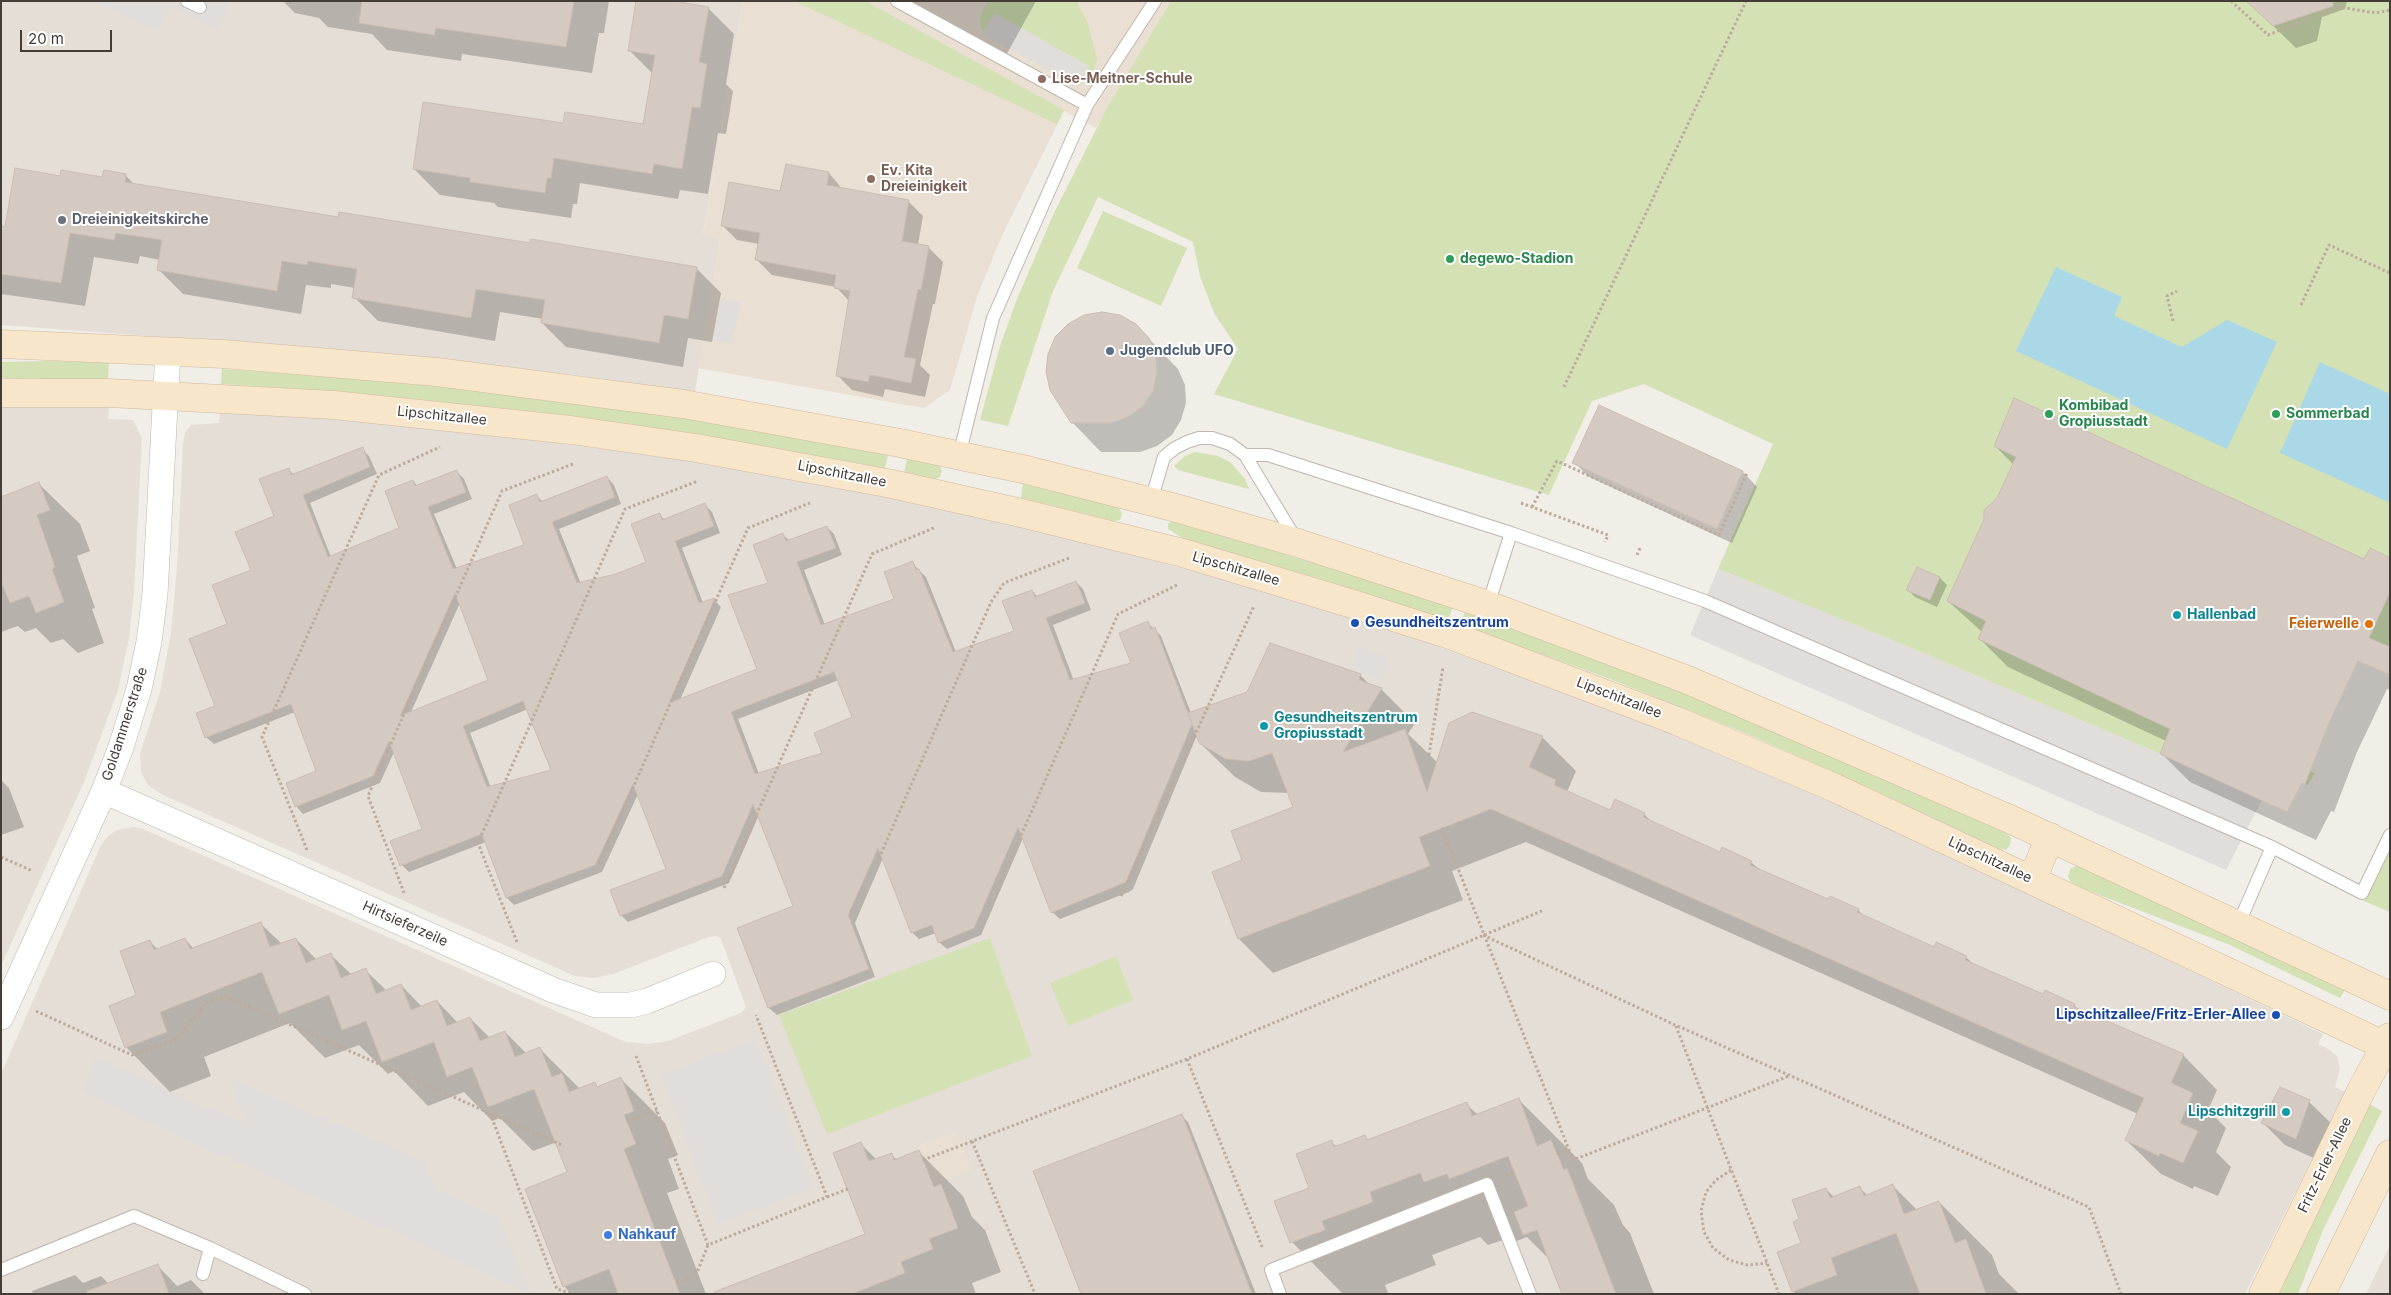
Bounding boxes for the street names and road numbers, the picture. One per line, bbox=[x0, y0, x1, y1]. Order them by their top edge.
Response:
street label: Lipschitzallee bbox=[396, 403, 488, 429]
street label: Lipschitzallee bbox=[796, 457, 888, 491]
street label: Lipschitzallee bbox=[1190, 548, 1282, 590]
street label: Goldammerstraße bbox=[99, 665, 151, 783]
street label: Lipschitzallee bbox=[1574, 674, 1664, 722]
street label: Lipschitzallee bbox=[1946, 833, 2034, 887]
street label: Hirtsieferzeile bbox=[360, 898, 450, 950]
street label: Fritz-Erler-Allee bbox=[2295, 1114, 2355, 1216]

